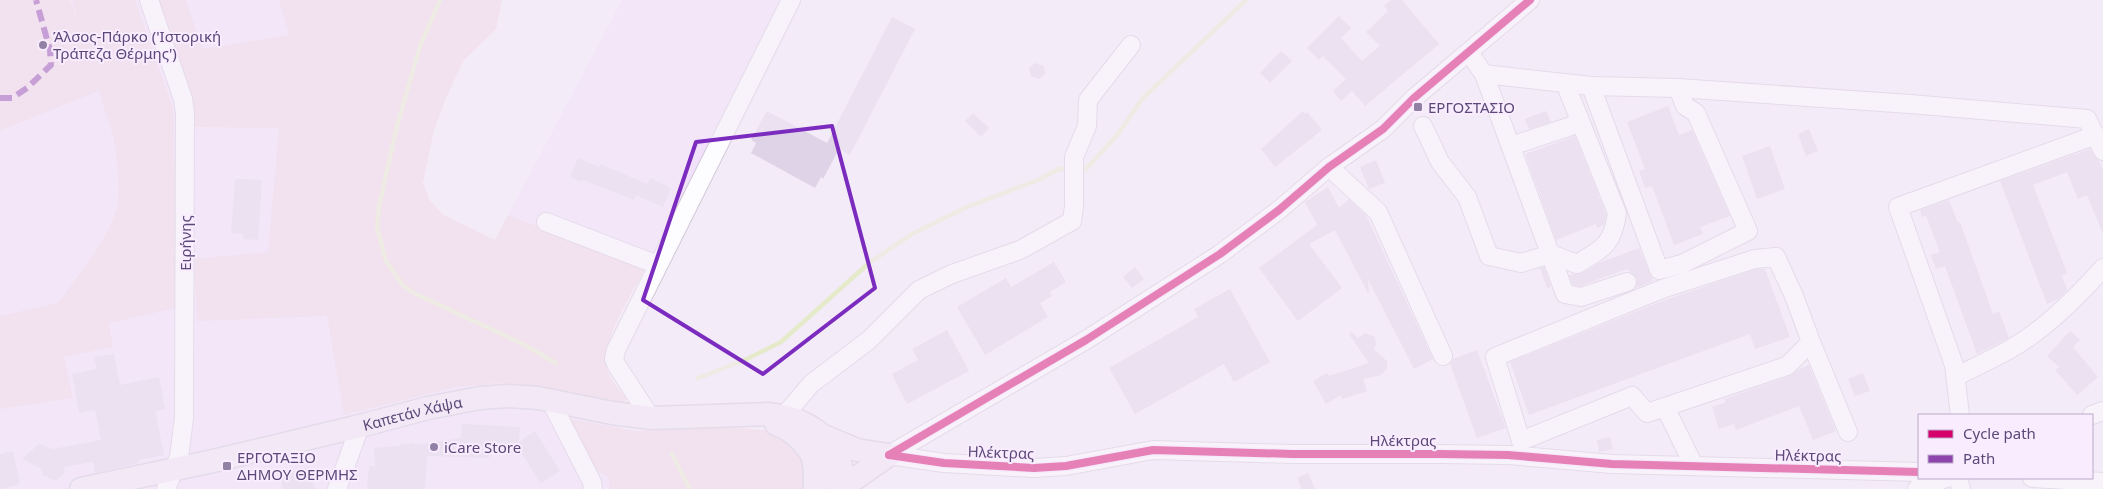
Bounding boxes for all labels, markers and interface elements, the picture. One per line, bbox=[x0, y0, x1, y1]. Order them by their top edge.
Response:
place label: Άλσος-Πάρκο ('Ιστορική Τράπεζα Θέρμης') bbox=[53, 26, 221, 63]
marker: Άλσος-Πάρκο ('Ιστορική Τράπεζα Θέρμης') bbox=[37, 39, 49, 51]
place label: ΕΡΓΟΣΤΑΣΙΟ bbox=[1428, 97, 1515, 117]
marker: ΕΡΓΟΣΤΑΣΙΟ bbox=[1412, 101, 1424, 113]
street label: Ειρήνης bbox=[175, 215, 195, 271]
street label: Καπετάν Χάψα bbox=[360, 392, 464, 435]
legend bbox=[1918, 414, 2093, 479]
text: Cycle path bbox=[1963, 423, 2036, 443]
street label: Ηλέκτρας bbox=[1370, 430, 1436, 450]
place label: iCare Store bbox=[444, 437, 521, 457]
marker: iCare Store bbox=[428, 441, 440, 453]
street label: Ηλέκτρας bbox=[967, 441, 1035, 463]
street label: Ηλέκτρας bbox=[1774, 444, 1842, 466]
place label: ΕΡΓΟΤΑΞΙΟ ΔΗΜΟΥ ΘΕΡΜΗΣ bbox=[237, 447, 358, 484]
text: Path bbox=[1963, 448, 1995, 468]
marker: ΕΡΓΟΤΑΞΙΟ ΔΗΜΟΥ ΘΕΡΜΗΣ bbox=[221, 460, 233, 472]

